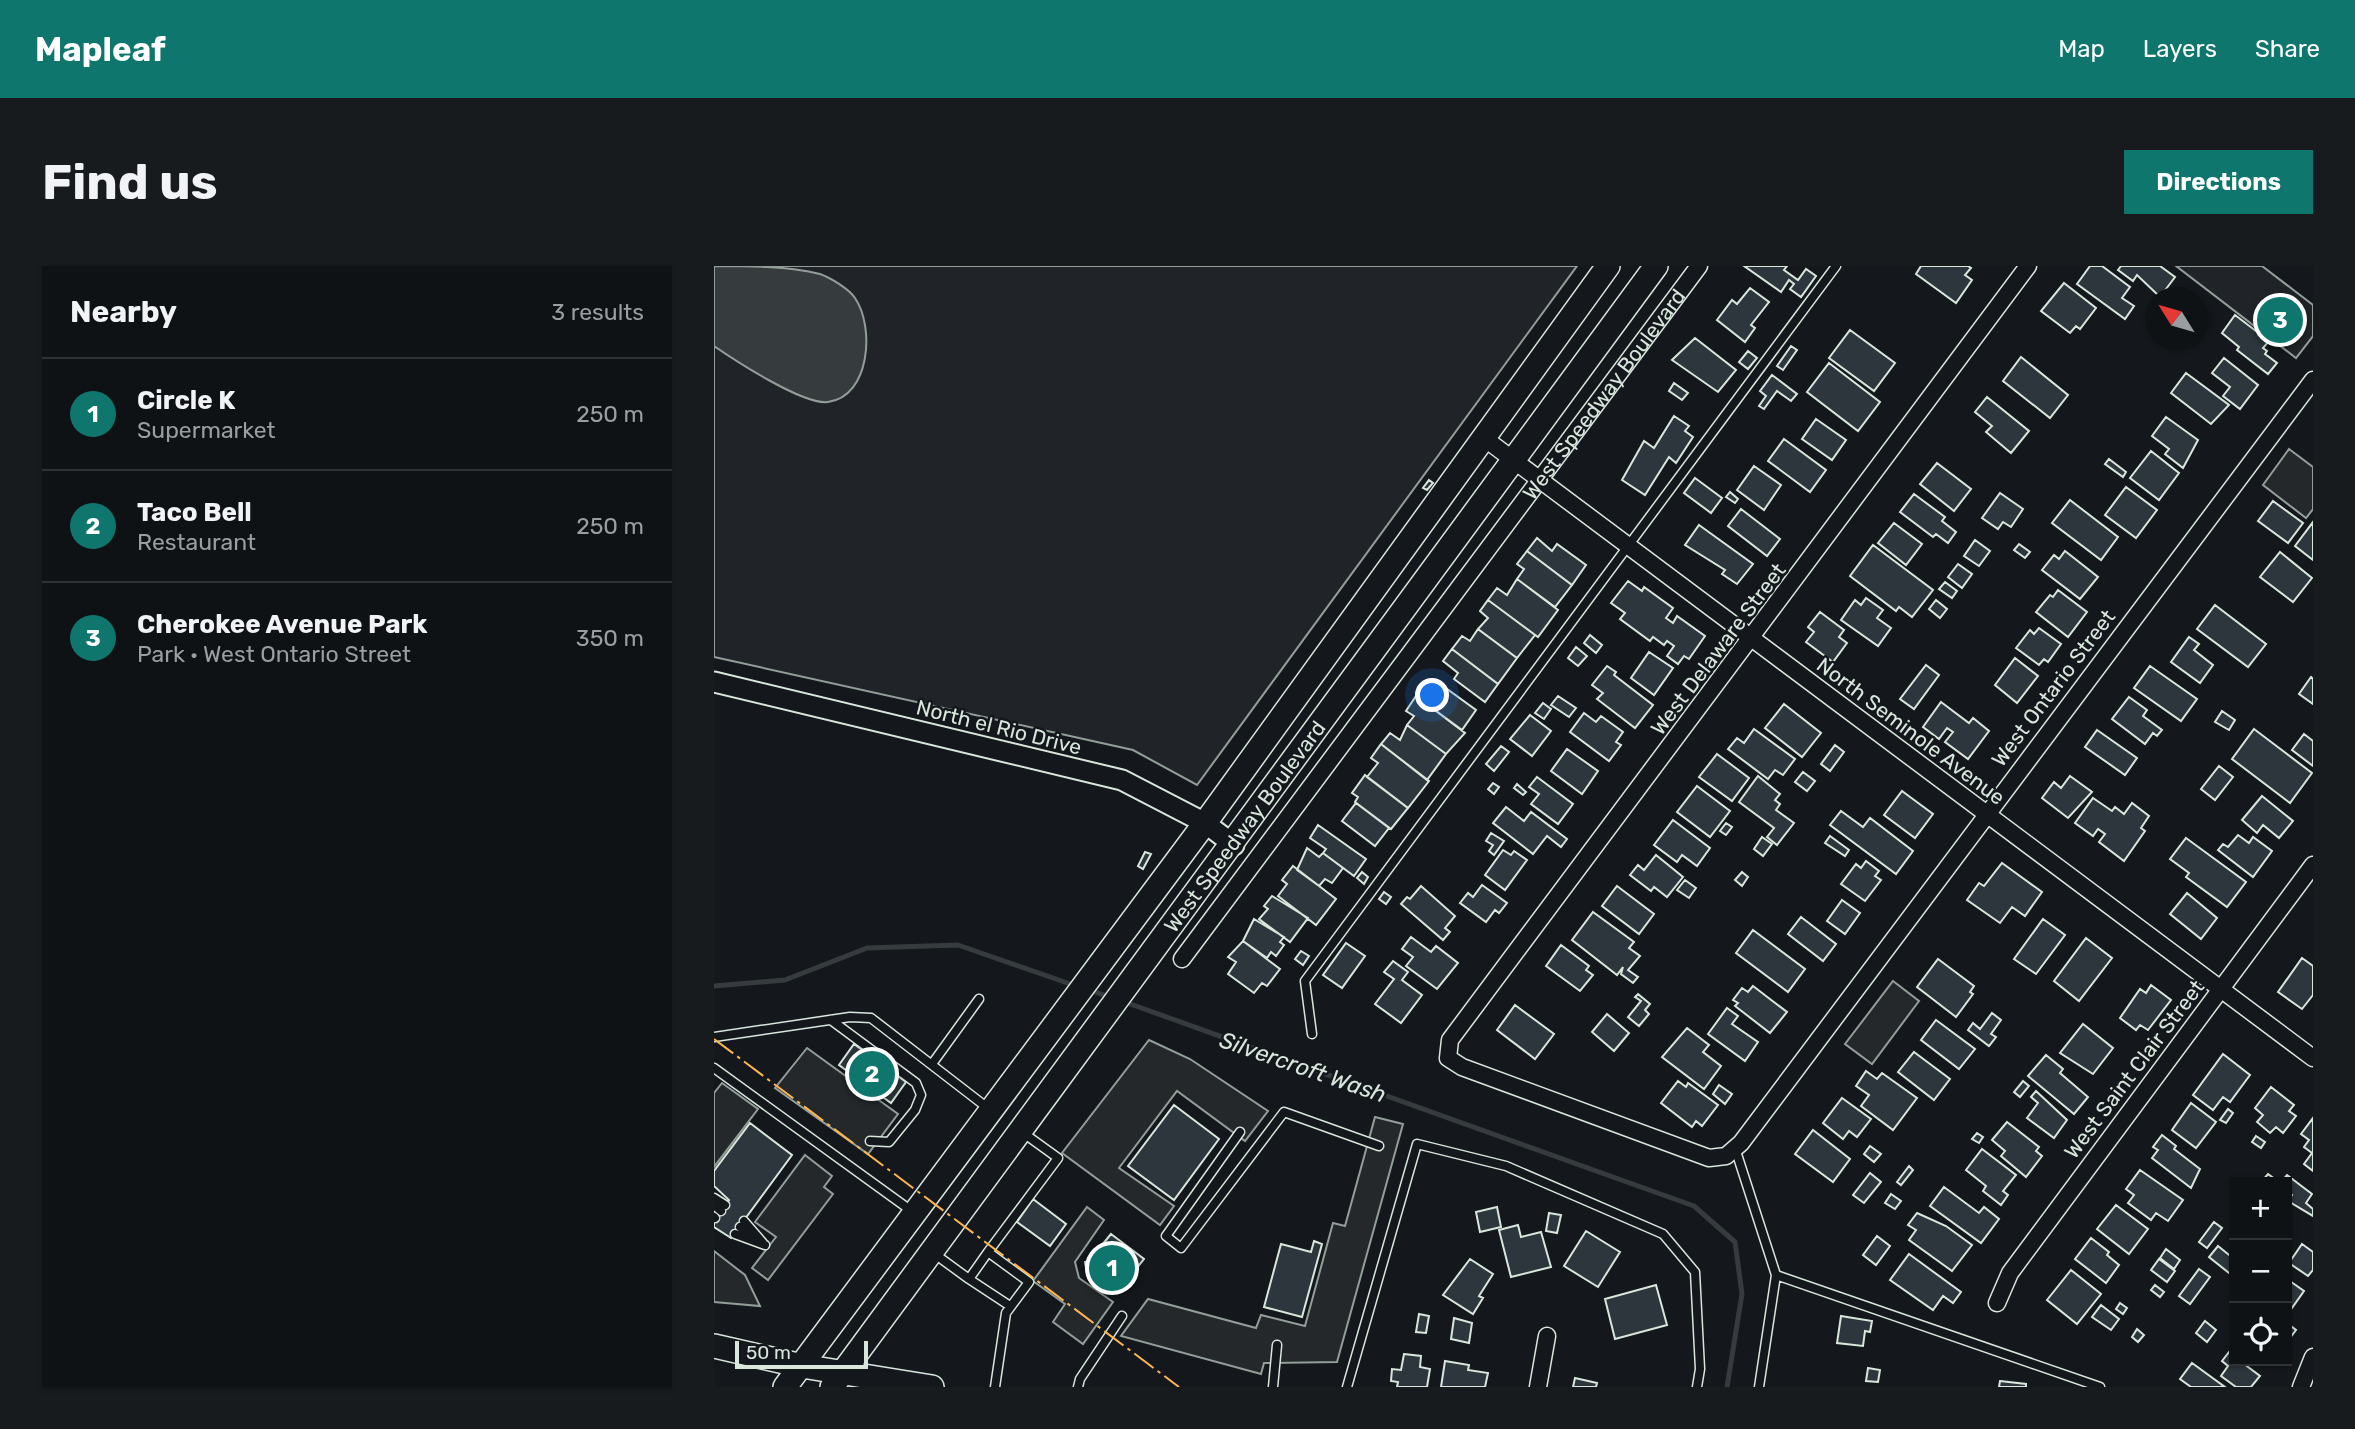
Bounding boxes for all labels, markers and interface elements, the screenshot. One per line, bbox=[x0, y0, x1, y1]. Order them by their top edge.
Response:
text: Mapleaf bbox=[35, 30, 166, 69]
text: Map bbox=[2058, 35, 2105, 63]
text: Layers bbox=[2143, 35, 2217, 63]
text: Share bbox=[2255, 35, 2320, 63]
button: Directions bbox=[2124, 150, 2313, 214]
text: Find us bbox=[42, 153, 218, 211]
street label: West Speedway Boulevard bbox=[1517, 284, 1690, 504]
north arrow bbox=[2145, 287, 2208, 350]
text: Nearby bbox=[70, 294, 177, 330]
pin: 3 bbox=[2257, 294, 2303, 346]
text: 3 results bbox=[551, 298, 644, 326]
text: Circle K bbox=[137, 385, 235, 416]
text: 1 bbox=[87, 400, 99, 428]
text: 250 m bbox=[576, 400, 644, 428]
text: Supermarket bbox=[137, 416, 275, 444]
text: Taco Bell bbox=[137, 497, 252, 528]
text: 2 bbox=[86, 512, 100, 540]
text: 250 m bbox=[576, 512, 644, 540]
text: Restaurant bbox=[137, 528, 256, 556]
street label: West Delaware Street bbox=[1645, 558, 1791, 740]
street label: West Ontario Street bbox=[1986, 605, 2120, 771]
text: Cherokee Avenue Park bbox=[137, 609, 428, 640]
text: 3 bbox=[85, 624, 101, 652]
text: 350 m bbox=[576, 624, 644, 652]
text: Park · West Ontario Street bbox=[137, 640, 411, 668]
street label: North Seminole Avenue bbox=[1812, 652, 2010, 810]
your location bbox=[1415, 678, 1449, 712]
street label: North el Rio Drive bbox=[914, 694, 1084, 760]
street label: West Speedway Boulevard bbox=[1158, 716, 1330, 937]
street label: West Saint Clair Street bbox=[2059, 975, 2209, 1163]
water label: Silvercroft Wash bbox=[1216, 1025, 1390, 1109]
pin: 2 bbox=[849, 1048, 895, 1100]
map controls bbox=[2229, 1177, 2292, 1366]
button: + bbox=[2229, 1177, 2292, 1240]
button: − bbox=[2229, 1240, 2292, 1303]
pin: 1 bbox=[1089, 1242, 1135, 1294]
button: locate bbox=[2229, 1303, 2292, 1366]
scale bar bbox=[735, 1338, 868, 1370]
text: 50 m bbox=[746, 1341, 791, 1364]

